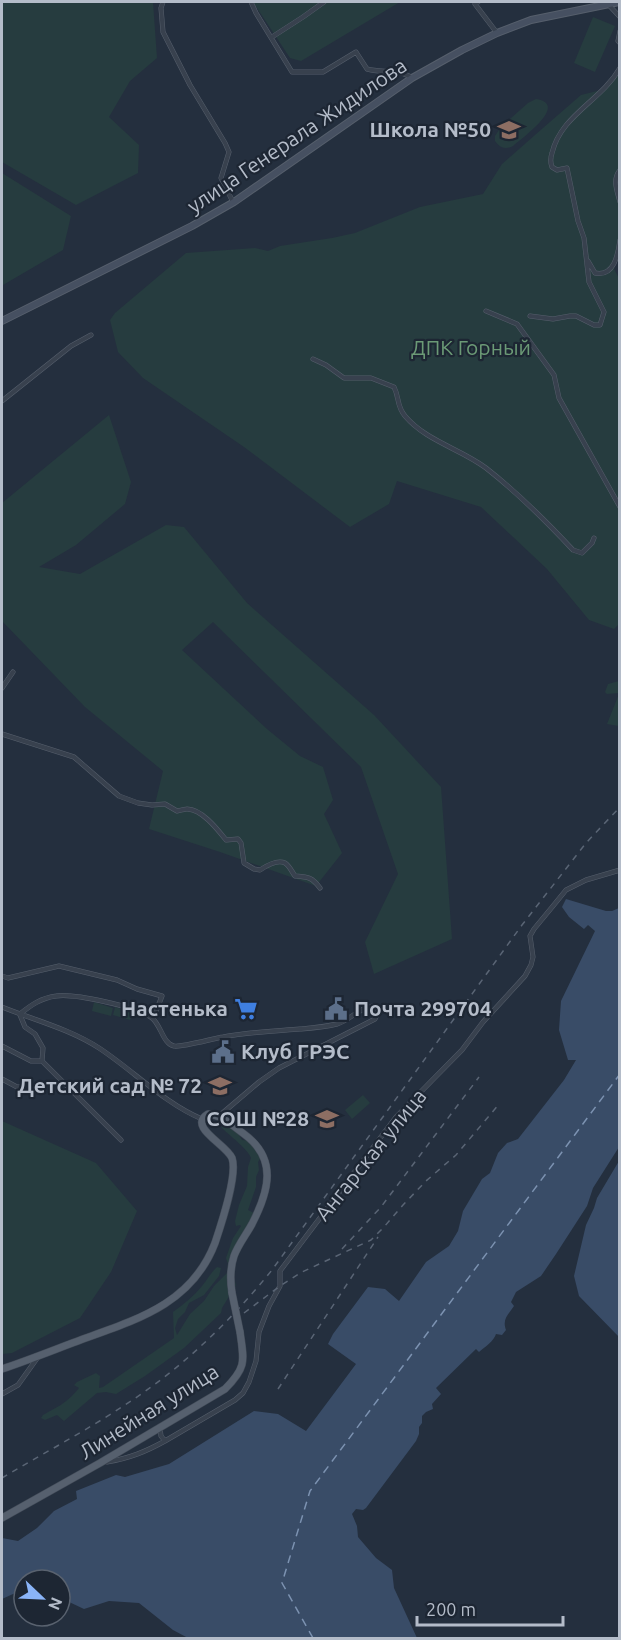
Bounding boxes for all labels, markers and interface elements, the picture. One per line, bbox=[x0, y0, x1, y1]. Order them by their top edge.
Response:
street label: улица Генерала Жидилова bbox=[182, 53, 411, 218]
place label: Школа №50 bbox=[369, 117, 491, 141]
school or university icon: Школа №50 bbox=[496, 117, 522, 143]
park label: ДПК Горный bbox=[411, 335, 531, 359]
place label: Настенька bbox=[121, 996, 228, 1020]
supermarket icon: Настенька bbox=[233, 996, 259, 1022]
public building icon: Почта 299704 bbox=[323, 996, 349, 1022]
place label: Почта 299704 bbox=[354, 996, 492, 1020]
public building icon: Клуб ГРЭС bbox=[210, 1039, 236, 1065]
place label: Клуб ГРЭС bbox=[241, 1039, 349, 1063]
place label: Детский сад № 72 bbox=[17, 1073, 202, 1097]
school or university icon: Детский сад № 72 bbox=[207, 1073, 233, 1099]
street label: Ангарская улица bbox=[310, 1084, 431, 1225]
place label: СОШ №28 bbox=[206, 1106, 309, 1130]
school or university icon: СОШ №28 bbox=[314, 1106, 340, 1132]
street label: Линейная улица bbox=[74, 1359, 223, 1464]
north arrow bbox=[12, 1568, 72, 1628]
scale bar bbox=[417, 1589, 562, 1627]
text: N bbox=[45, 1595, 66, 1613]
text: 200 m bbox=[426, 1599, 476, 1619]

